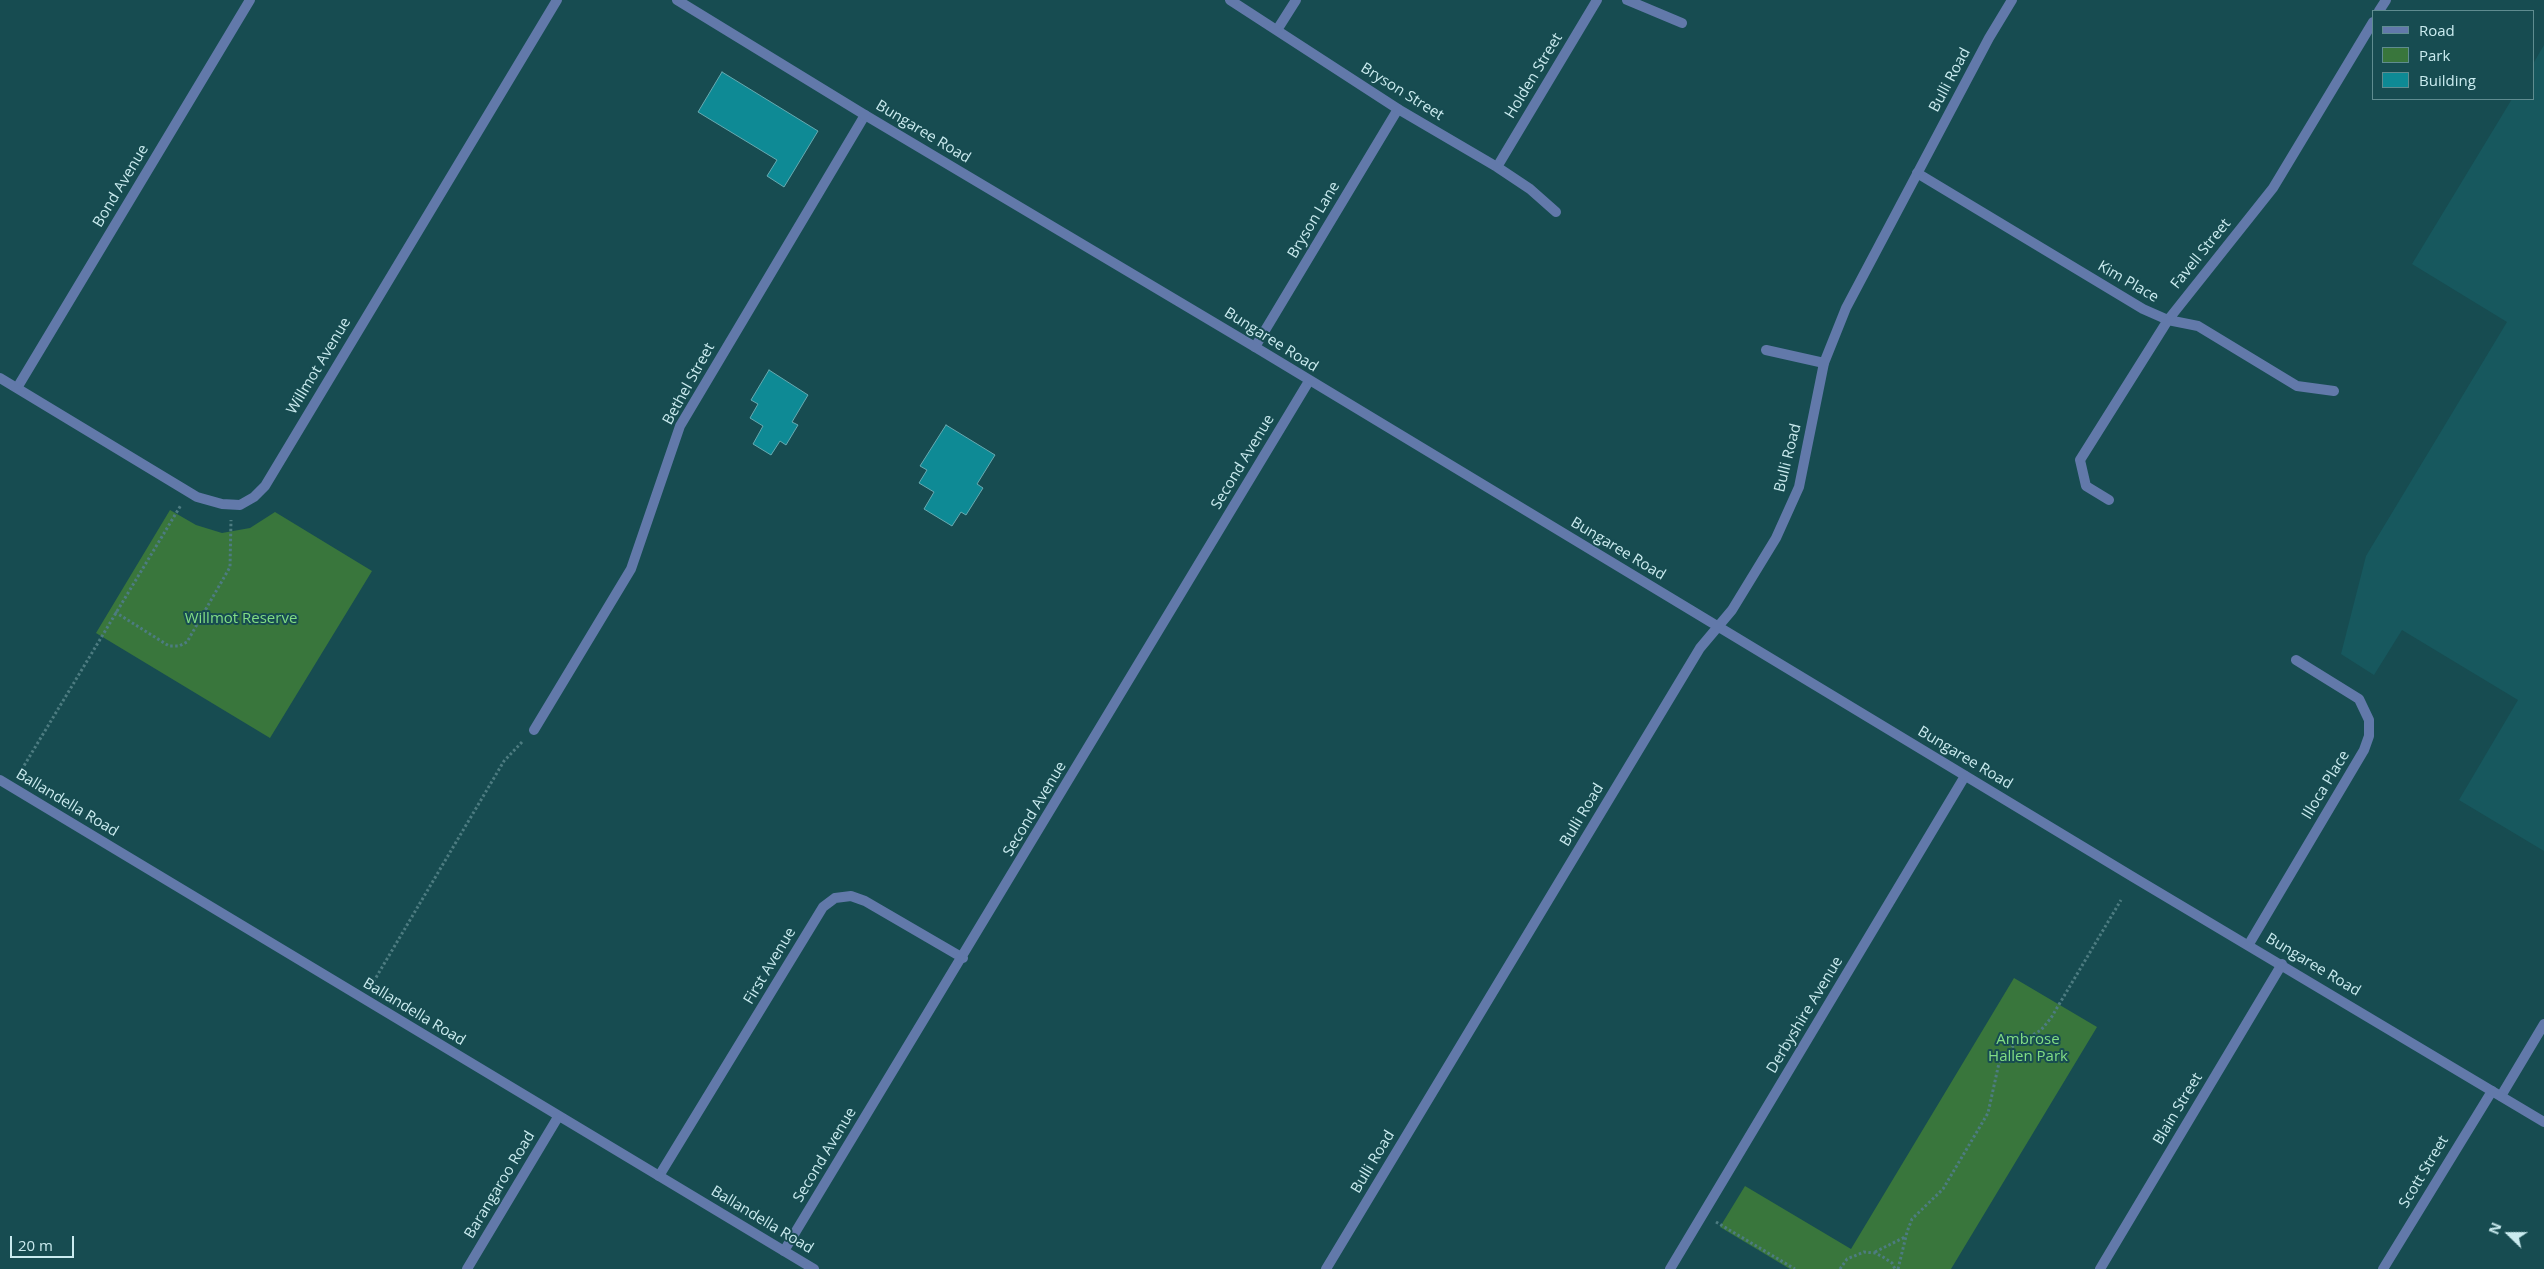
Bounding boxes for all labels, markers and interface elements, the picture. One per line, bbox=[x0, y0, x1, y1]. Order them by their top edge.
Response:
legend bbox=[2372, 10, 2534, 100]
text: Road bbox=[2419, 20, 2455, 40]
street label: Holden Street bbox=[1501, 30, 1567, 122]
street label: Bulli Road bbox=[1926, 45, 1974, 115]
text: Park bbox=[2419, 45, 2450, 65]
street label: Bryson Street bbox=[1357, 59, 1447, 125]
text: Building bbox=[2419, 70, 2476, 90]
street label: Bungaree Road bbox=[872, 97, 974, 167]
street label: Bond Avenue bbox=[89, 141, 153, 231]
street label: Bryson Lane bbox=[1284, 178, 1344, 262]
street label: Favell Street bbox=[2167, 215, 2235, 293]
street label: Kim Place bbox=[2094, 257, 2162, 307]
street label: Bungaree Road bbox=[1221, 304, 1321, 376]
street label: Willmot Avenue bbox=[283, 314, 355, 418]
street label: Bethel Street bbox=[659, 340, 719, 428]
street label: Second Avenue bbox=[1208, 411, 1278, 513]
street label: Bulli Road bbox=[1771, 422, 1805, 494]
street label: Bungaree Road bbox=[1567, 514, 1669, 584]
park label: Willmot Reserve bbox=[185, 610, 297, 628]
street label: Bungaree Road bbox=[1914, 723, 2016, 793]
street label: Illoca Place bbox=[2298, 747, 2354, 823]
street label: Second Avenue bbox=[1000, 758, 1070, 860]
street label: Ballandella Road bbox=[13, 765, 121, 841]
street label: Bulli Road bbox=[1556, 780, 1608, 850]
street label: First Avenue bbox=[740, 924, 800, 1008]
street label: Bungaree Road bbox=[2262, 930, 2364, 1000]
street label: Derbyshire Avenue bbox=[1763, 953, 1847, 1077]
street label: Ballandella Road bbox=[360, 974, 468, 1050]
park label: Ambrose Hallen Park bbox=[1988, 1031, 2068, 1066]
street label: Blain Street bbox=[2150, 1070, 2206, 1148]
street label: Second Avenue bbox=[790, 1104, 860, 1206]
street label: Bulli Road bbox=[1347, 1127, 1399, 1197]
street label: Barangaroo Road bbox=[461, 1128, 539, 1242]
street label: Scott Street bbox=[2395, 1133, 2453, 1211]
street label: Ballandella Road bbox=[708, 1182, 816, 1258]
north arrow bbox=[2484, 1209, 2534, 1259]
text: N bbox=[2484, 1219, 2506, 1237]
scale bar bbox=[12, 1226, 76, 1258]
text: 20 m bbox=[18, 1235, 53, 1255]

